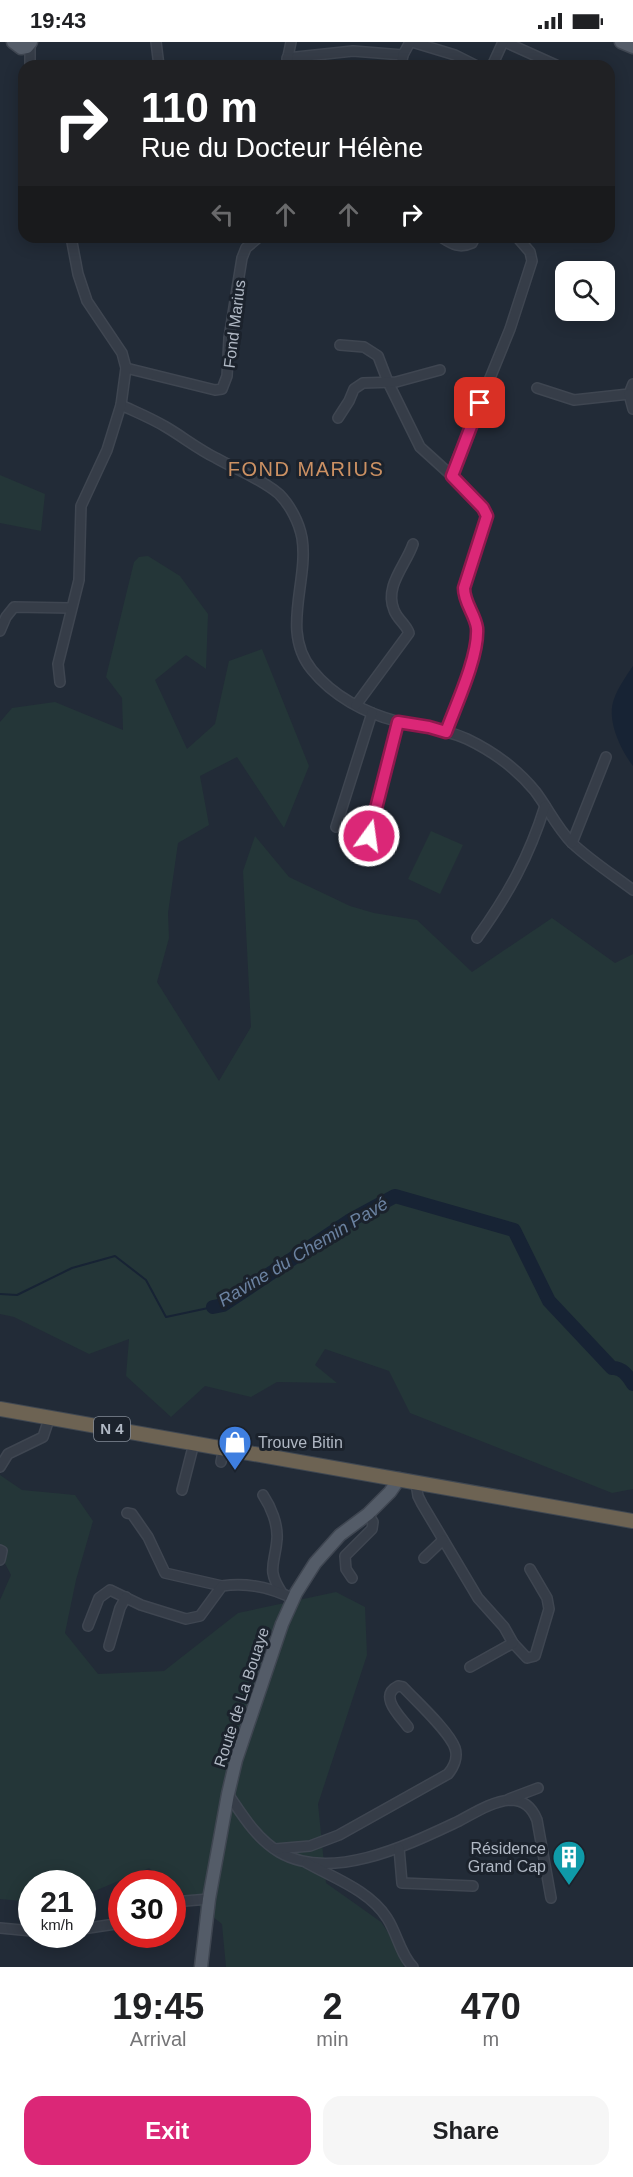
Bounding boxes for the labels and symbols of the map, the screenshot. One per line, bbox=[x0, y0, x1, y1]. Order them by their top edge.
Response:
street label: Fond Marius bbox=[221, 279, 248, 369]
pin bbox=[454, 377, 505, 428]
district label: FOND MARIUS bbox=[228, 458, 384, 480]
position arrow bbox=[337, 804, 401, 868]
water label: Ravine du Chemin Pavé bbox=[215, 1193, 391, 1311]
road number: N 4 bbox=[94, 1417, 130, 1441]
shop icon: Trouve Bitin bbox=[217, 1424, 253, 1471]
place label: Trouve Bitin bbox=[258, 1434, 343, 1451]
street label: Route de La Bouaye bbox=[211, 1625, 272, 1769]
building icon: Résidence Grand Cap bbox=[551, 1839, 587, 1886]
place label: Résidence Grand Cap bbox=[468, 1840, 546, 1875]
speed limit sign: 30 bbox=[108, 1870, 186, 1948]

